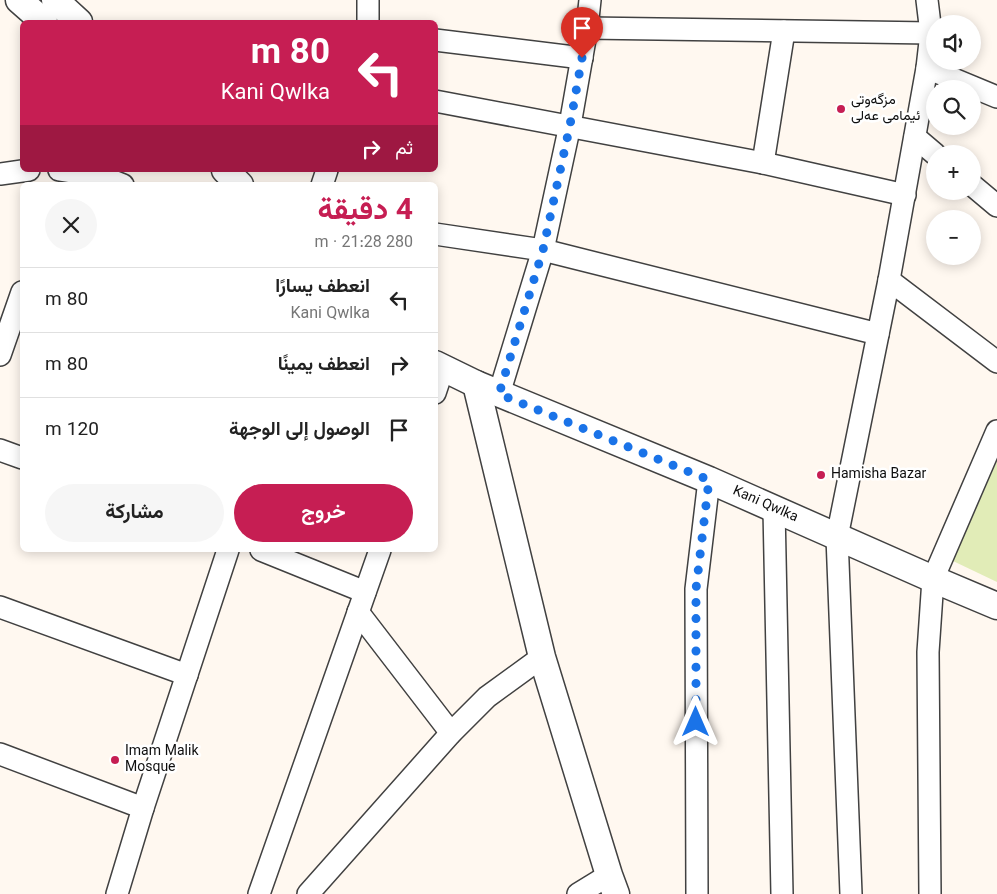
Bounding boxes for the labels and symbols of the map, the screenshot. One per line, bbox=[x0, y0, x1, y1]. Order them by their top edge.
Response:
pin bbox=[561, 7, 603, 58]
place label: مزگەوتی ئیمامی عەلی bbox=[851, 90, 920, 128]
marker: مزگەوتی ئیمامی عەلی bbox=[835, 103, 847, 115]
place label: Hamisha Bazar bbox=[831, 464, 926, 486]
marker: Hamisha Bazar bbox=[815, 469, 827, 481]
street label: Kani Qwlka bbox=[729, 481, 801, 529]
position arrow bbox=[669, 695, 721, 747]
place label: Imam Malik Mosque bbox=[125, 741, 199, 779]
marker: Imam Malik Mosque bbox=[109, 754, 121, 766]

